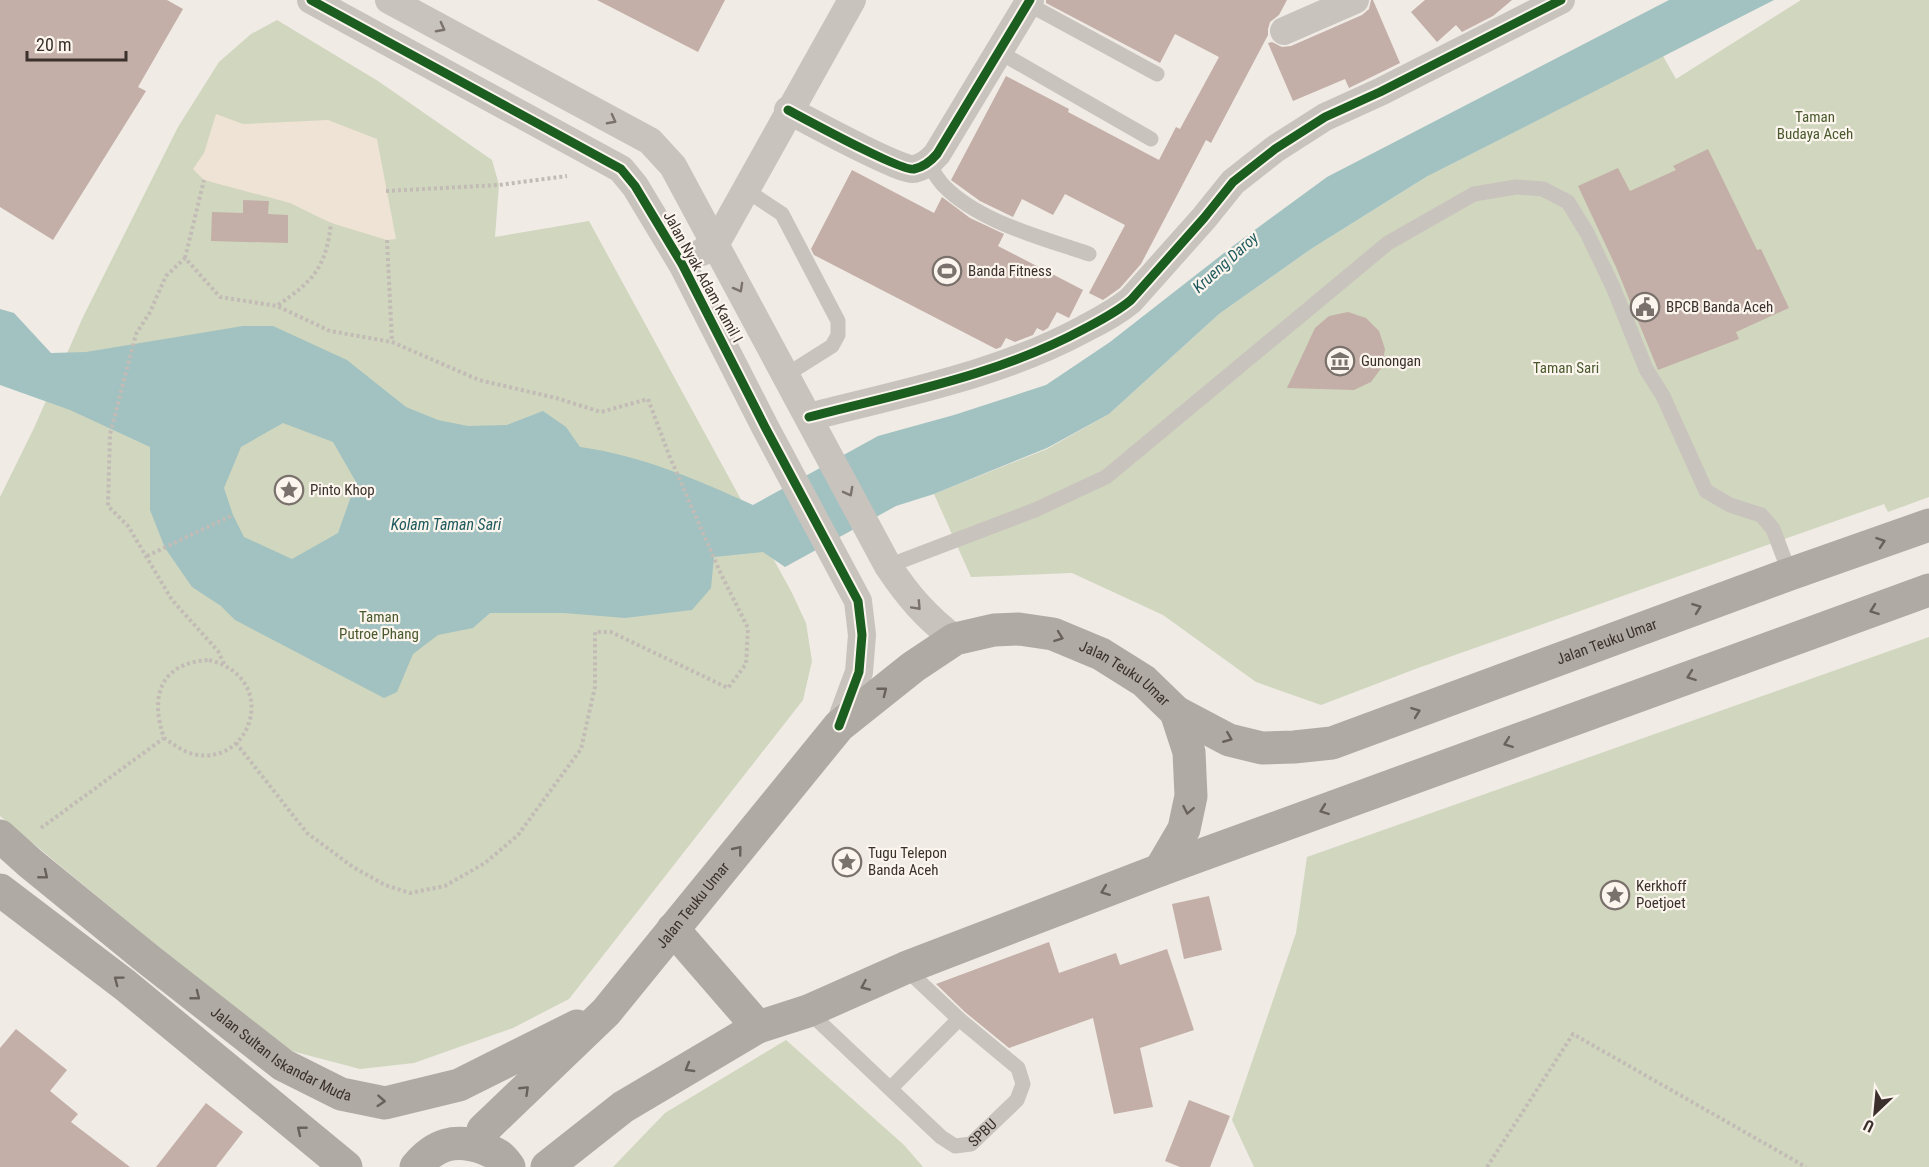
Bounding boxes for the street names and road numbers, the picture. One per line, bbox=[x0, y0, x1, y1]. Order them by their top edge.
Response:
street label: Jalan Nyak Adam Kamil I bbox=[659, 208, 747, 346]
street label: Jalan Teuku Umar bbox=[1554, 615, 1660, 668]
street label: Jalan Teuku Umar bbox=[1076, 637, 1174, 710]
street label: Jalan Teuku Umar bbox=[652, 858, 734, 952]
street label: Jalan Sultan Iskandar Muda bbox=[207, 1003, 353, 1105]
street label: SPBU bbox=[965, 1115, 1001, 1151]

